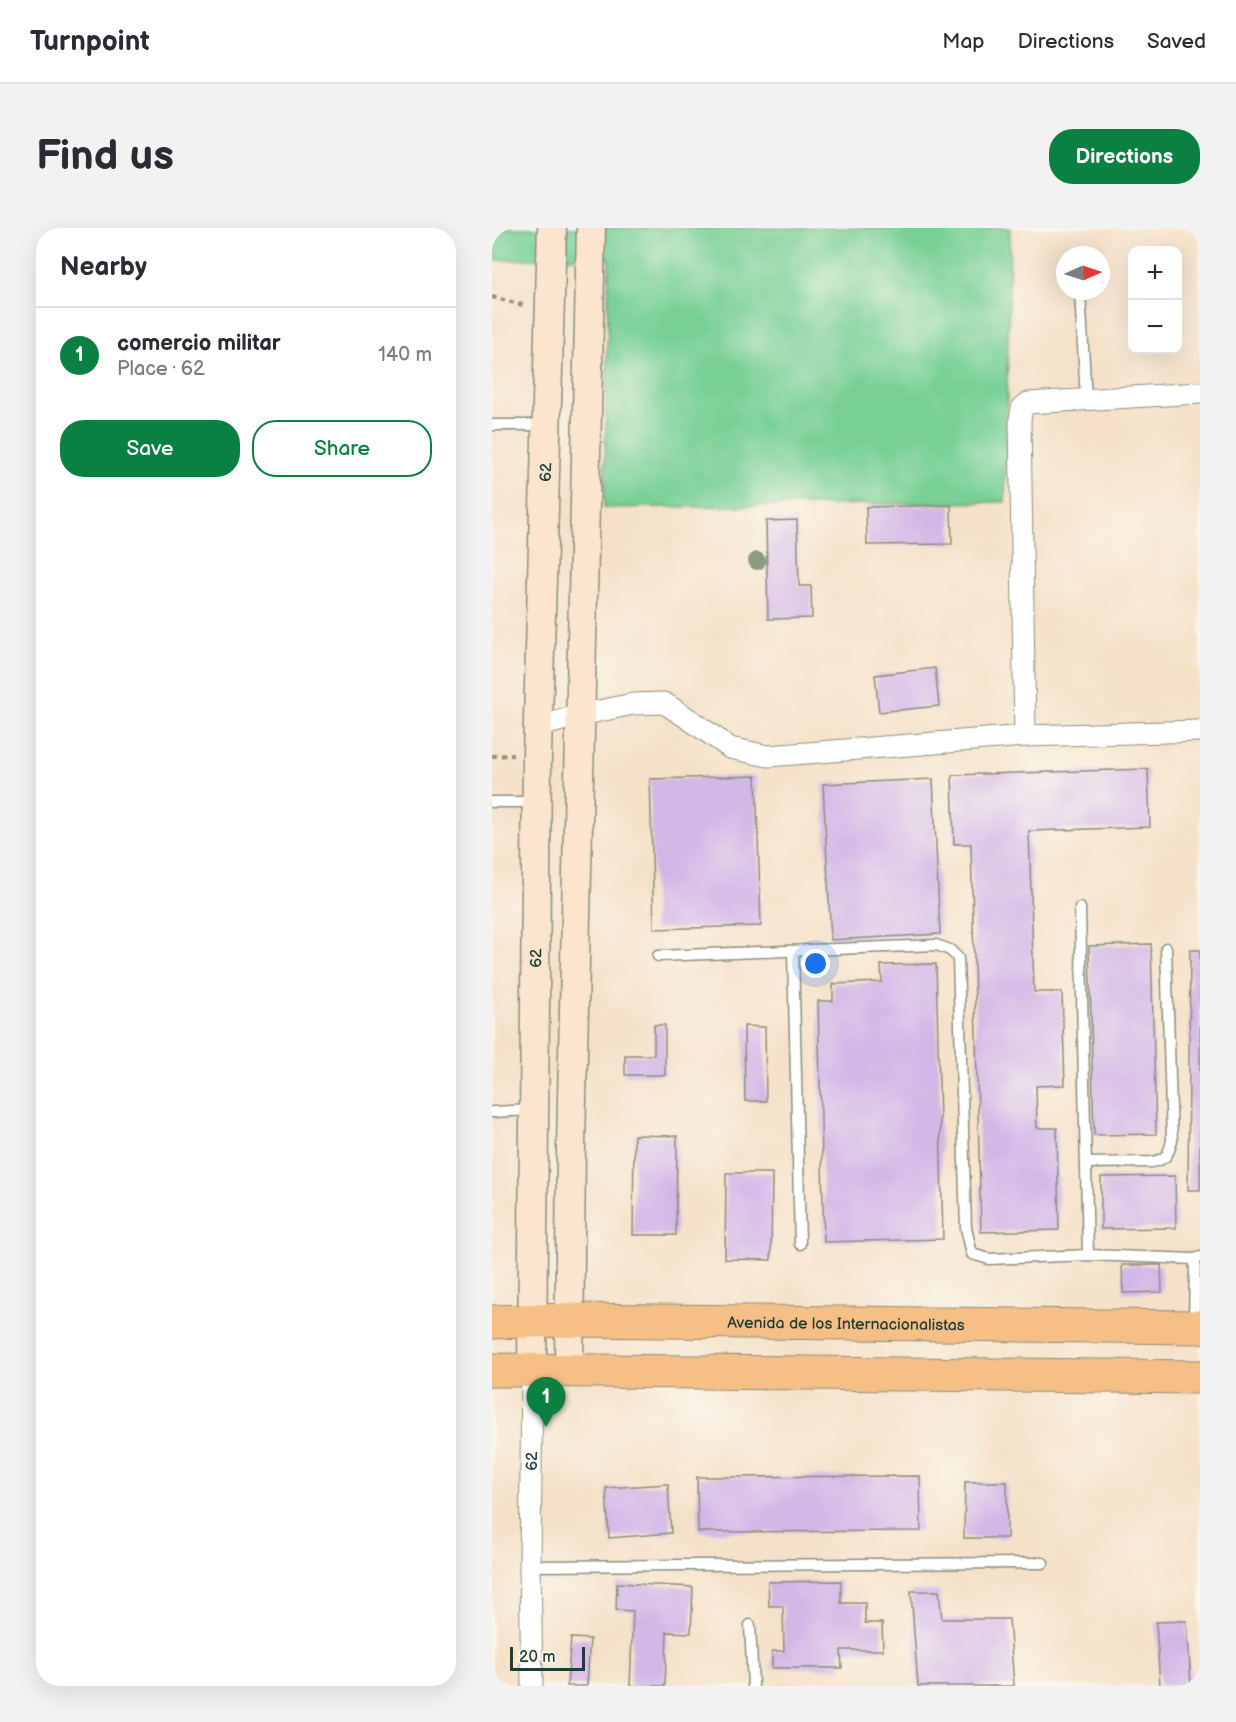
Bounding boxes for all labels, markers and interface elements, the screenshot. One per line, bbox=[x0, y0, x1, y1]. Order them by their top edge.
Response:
text: Turnpoint bbox=[30, 25, 150, 58]
text: Map bbox=[942, 29, 985, 54]
text: Directions bbox=[1018, 29, 1114, 54]
text: Saved bbox=[1147, 29, 1206, 54]
button: Directions bbox=[1049, 129, 1200, 184]
text: Find us bbox=[36, 131, 174, 182]
north arrow bbox=[1056, 246, 1110, 300]
map controls bbox=[1128, 246, 1182, 354]
button: + bbox=[1128, 246, 1182, 300]
text: Nearby bbox=[60, 252, 147, 283]
button: − bbox=[1128, 300, 1182, 354]
text: comercio militar bbox=[117, 330, 281, 357]
text: 1 bbox=[75, 343, 84, 367]
text: 140 m bbox=[378, 343, 432, 367]
text: Place · 62 bbox=[117, 357, 205, 381]
button: Save bbox=[60, 420, 240, 477]
button: Share bbox=[252, 420, 432, 477]
street label: 62 bbox=[537, 462, 556, 482]
street label: 62 bbox=[527, 948, 546, 968]
your location bbox=[801, 949, 830, 978]
street label: Avenida de los Internacionalistas bbox=[727, 1314, 965, 1335]
pin: 1 bbox=[526, 1378, 566, 1427]
street label: 62 bbox=[523, 1451, 542, 1471]
scale bar bbox=[510, 1644, 585, 1672]
text: 20 m bbox=[519, 1648, 555, 1667]

